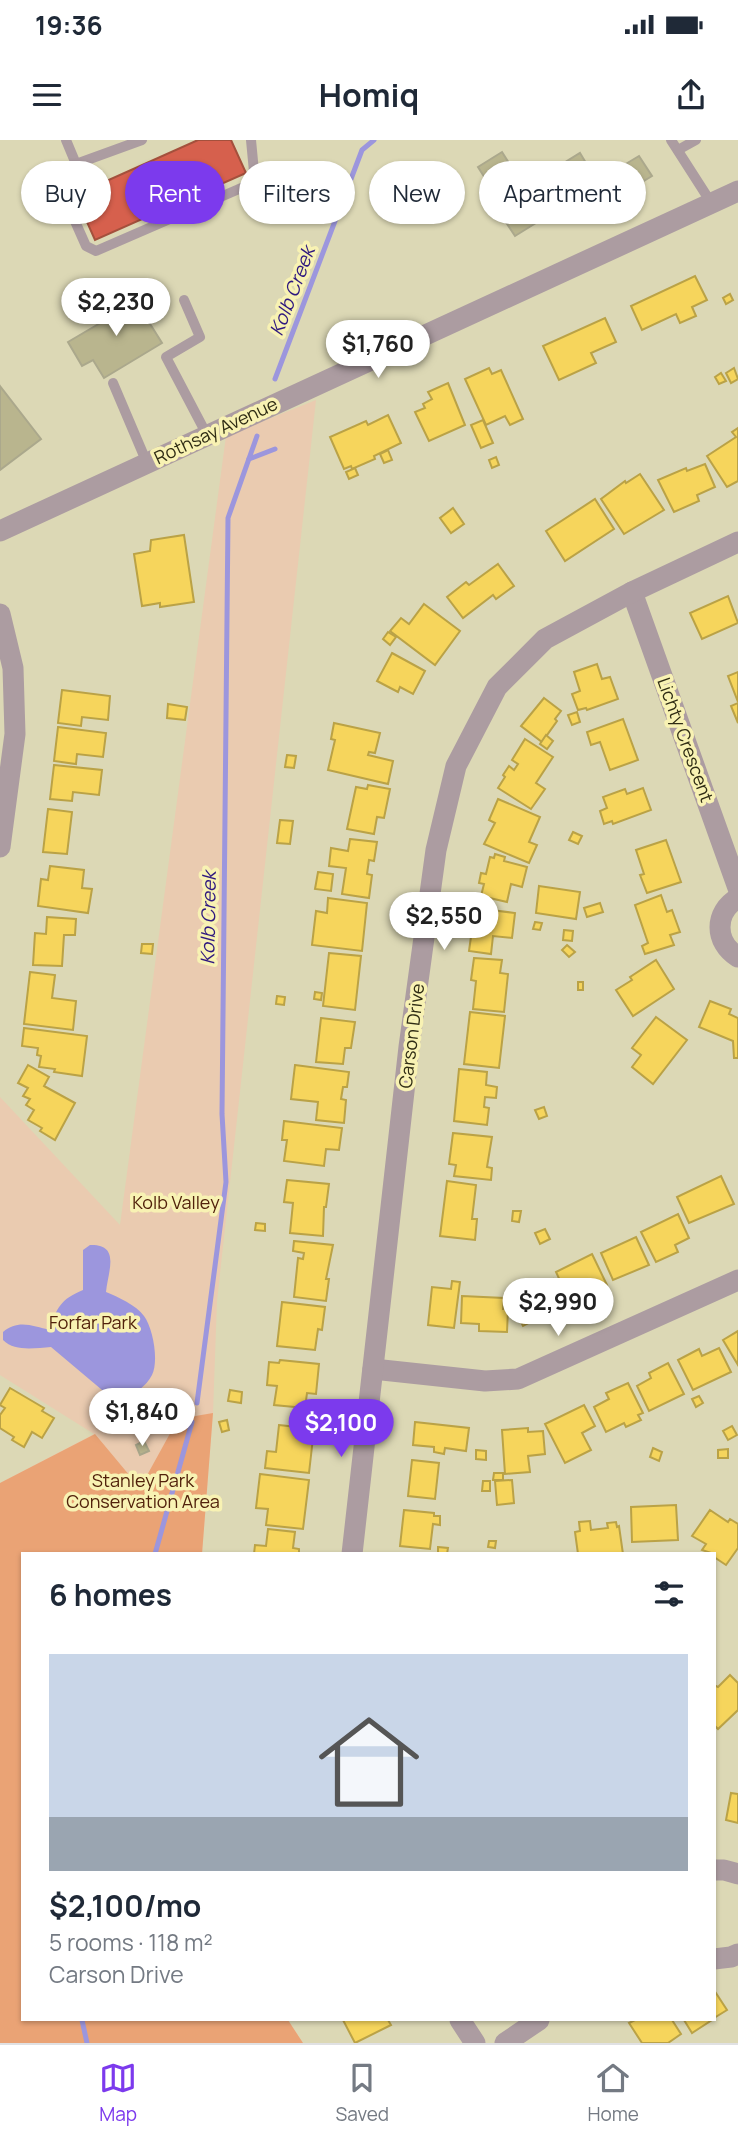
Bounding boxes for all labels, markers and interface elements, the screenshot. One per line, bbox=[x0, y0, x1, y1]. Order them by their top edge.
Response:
text: 19:36 bbox=[35, 7, 103, 43]
text: Homiq bbox=[319, 73, 419, 117]
icon: menu bbox=[28, 76, 66, 114]
icon: share bbox=[672, 76, 710, 114]
chip: Buy bbox=[21, 161, 111, 224]
chip: Rent bbox=[125, 161, 225, 224]
chip: Filters bbox=[239, 161, 355, 224]
chip: New bbox=[369, 161, 465, 224]
chip: Apartment bbox=[479, 161, 646, 224]
water label: Kolb Creek bbox=[263, 240, 322, 339]
pin: $2,230 bbox=[59, 278, 173, 338]
text: $2,230 bbox=[77, 285, 155, 317]
pin: $1,760 bbox=[321, 320, 435, 380]
text: $1,760 bbox=[342, 327, 414, 359]
street label: Rothsay Avenue bbox=[150, 391, 281, 469]
street label: Lichty Crescent bbox=[652, 674, 720, 805]
water label: Kolb Creek bbox=[194, 869, 222, 965]
pin: $2,550 bbox=[387, 892, 501, 952]
text: $2,550 bbox=[405, 899, 483, 931]
street label: Carson Drive bbox=[393, 982, 429, 1090]
park label: Kolb Valley bbox=[132, 1190, 220, 1214]
pin: $2,990 bbox=[501, 1278, 615, 1338]
text: $2,990 bbox=[519, 1285, 597, 1317]
park label: Forfar Park bbox=[49, 1310, 138, 1334]
pin: $1,840 bbox=[85, 1388, 199, 1448]
text: $1,840 bbox=[105, 1395, 179, 1427]
pin: $2,100 bbox=[284, 1400, 398, 1459]
text: $2,100 bbox=[305, 1406, 377, 1438]
park label: Stanley Park Conservation Area bbox=[66, 1468, 220, 1513]
text: 6 homes bbox=[49, 1574, 172, 1615]
icon: filters bbox=[650, 1575, 688, 1613]
icon: home bbox=[306, 1699, 432, 1825]
text: $2,100/mo bbox=[49, 1885, 201, 1926]
text: 5 rooms · 118 m² bbox=[49, 1926, 213, 1958]
text: Carson Drive bbox=[49, 1958, 184, 1990]
tab: Map bbox=[99, 2059, 137, 2127]
tab: Saved bbox=[336, 2059, 389, 2127]
tab: Home bbox=[587, 2059, 639, 2127]

